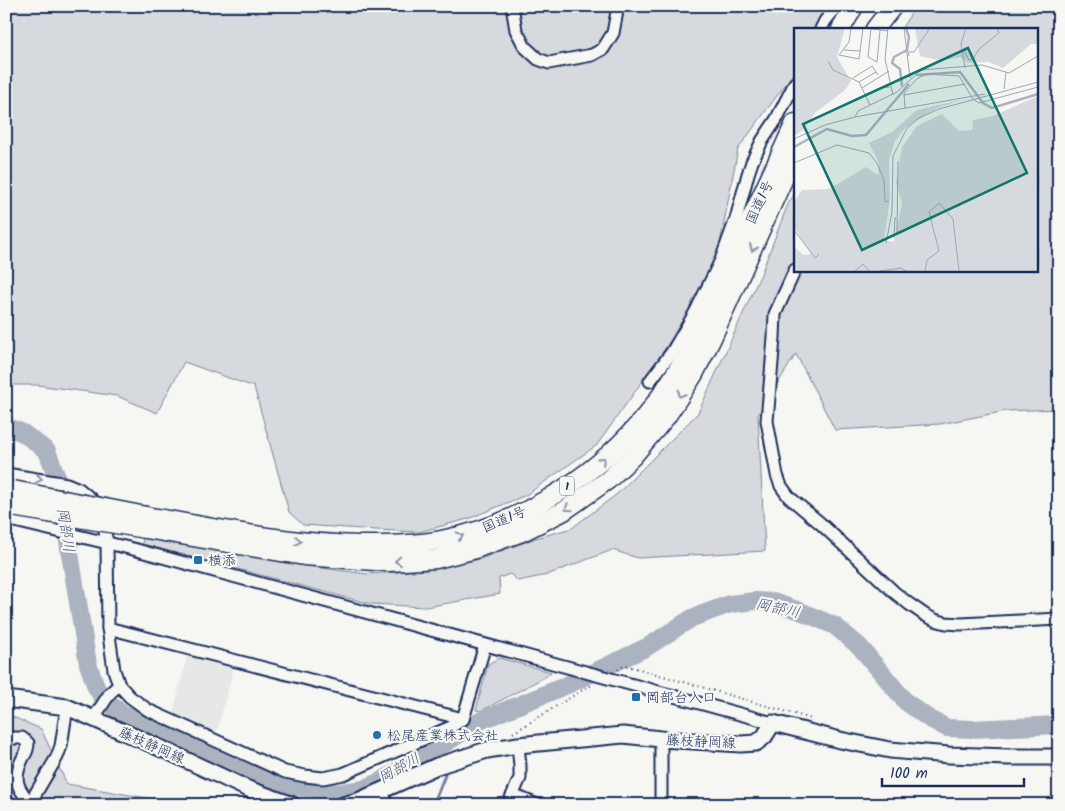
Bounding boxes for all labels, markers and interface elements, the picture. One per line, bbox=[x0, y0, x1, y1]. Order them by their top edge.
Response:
inset map bbox=[794, 28, 1038, 271]
street label: 国道1号 bbox=[740, 177, 780, 228]
one-way arrow bbox=[748, 243, 759, 252]
one-way arrow bbox=[678, 388, 687, 398]
one-way arrow bbox=[597, 457, 606, 466]
one-way arrow bbox=[35, 474, 44, 484]
road number: 1 bbox=[560, 476, 574, 496]
street label: 国道1号 bbox=[479, 501, 530, 539]
one-way arrow bbox=[564, 502, 573, 511]
water label: 岡部川 bbox=[50, 506, 80, 554]
one-way arrow bbox=[455, 531, 463, 541]
one-way arrow bbox=[294, 535, 302, 546]
place label: 横添 bbox=[208, 550, 236, 572]
marker: 横添 bbox=[192, 554, 204, 566]
one-way arrow bbox=[394, 556, 402, 567]
water label: 岡部川 bbox=[753, 593, 802, 625]
place label: 岡部台入口 bbox=[646, 687, 716, 709]
marker: 岡部台入口 bbox=[630, 691, 642, 703]
street label: 藤枝静岡線 bbox=[115, 722, 188, 770]
place label: 松尾産業株式会社 bbox=[387, 725, 499, 747]
marker: 松尾産業株式会社 bbox=[371, 729, 383, 741]
street label: 藤枝静岡線 bbox=[665, 729, 736, 755]
water label: 岡部川 bbox=[374, 747, 425, 791]
scale bar bbox=[882, 756, 1025, 788]
text: 100 m bbox=[890, 762, 928, 786]

